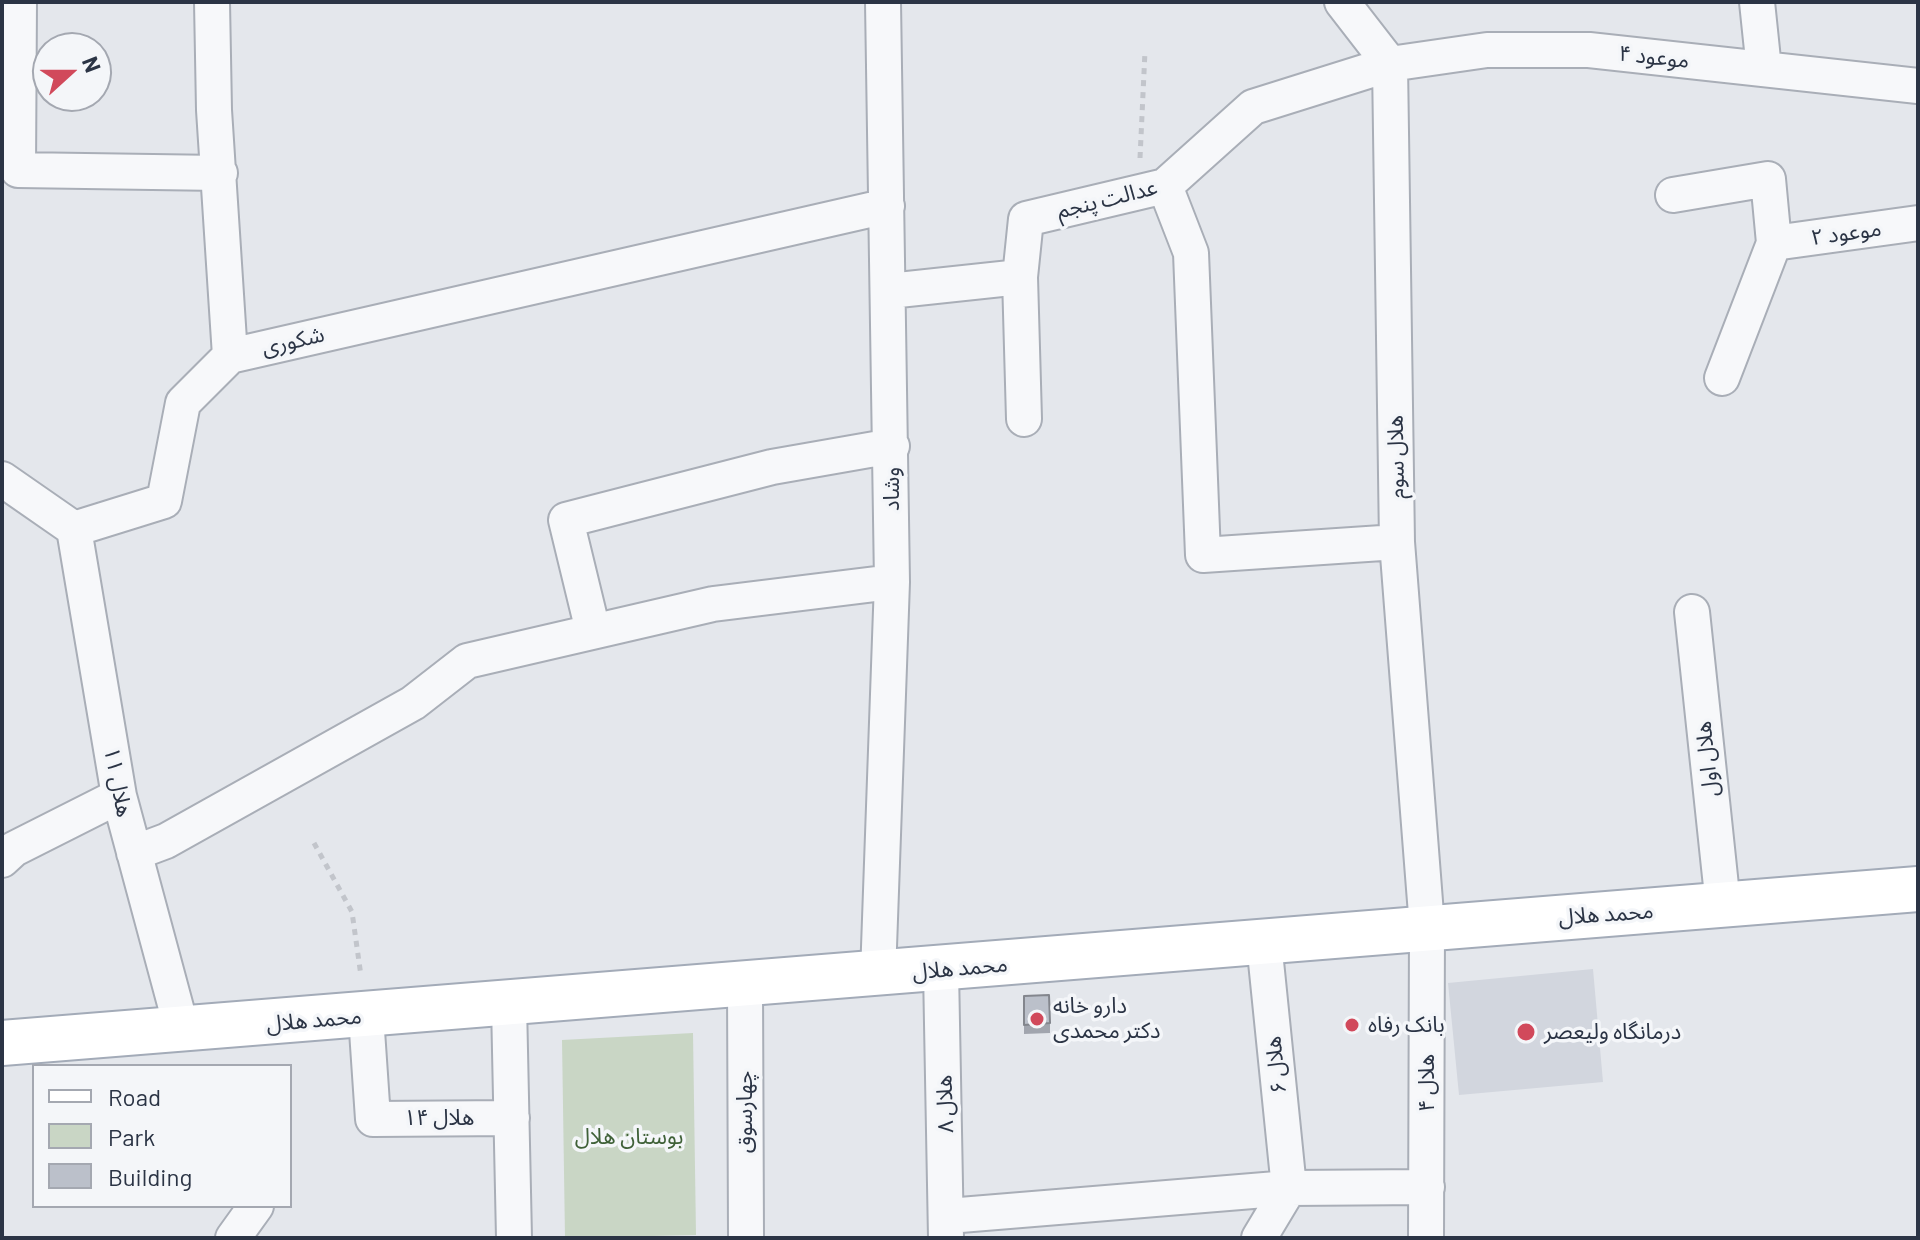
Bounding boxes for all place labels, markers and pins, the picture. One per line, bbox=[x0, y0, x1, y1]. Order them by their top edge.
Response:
place label: دارو خانه دکتر محمدی bbox=[1053, 993, 1161, 1044]
marker: دارو خانه دکتر محمدی bbox=[1028, 1010, 1046, 1028]
place label: بانک رفاه bbox=[1368, 1012, 1445, 1038]
marker: بانک رفاه bbox=[1343, 1016, 1361, 1034]
place label: درمانگاه ولیعصر bbox=[1544, 1019, 1681, 1045]
marker: درمانگاه ولیعصر bbox=[1515, 1021, 1537, 1043]

